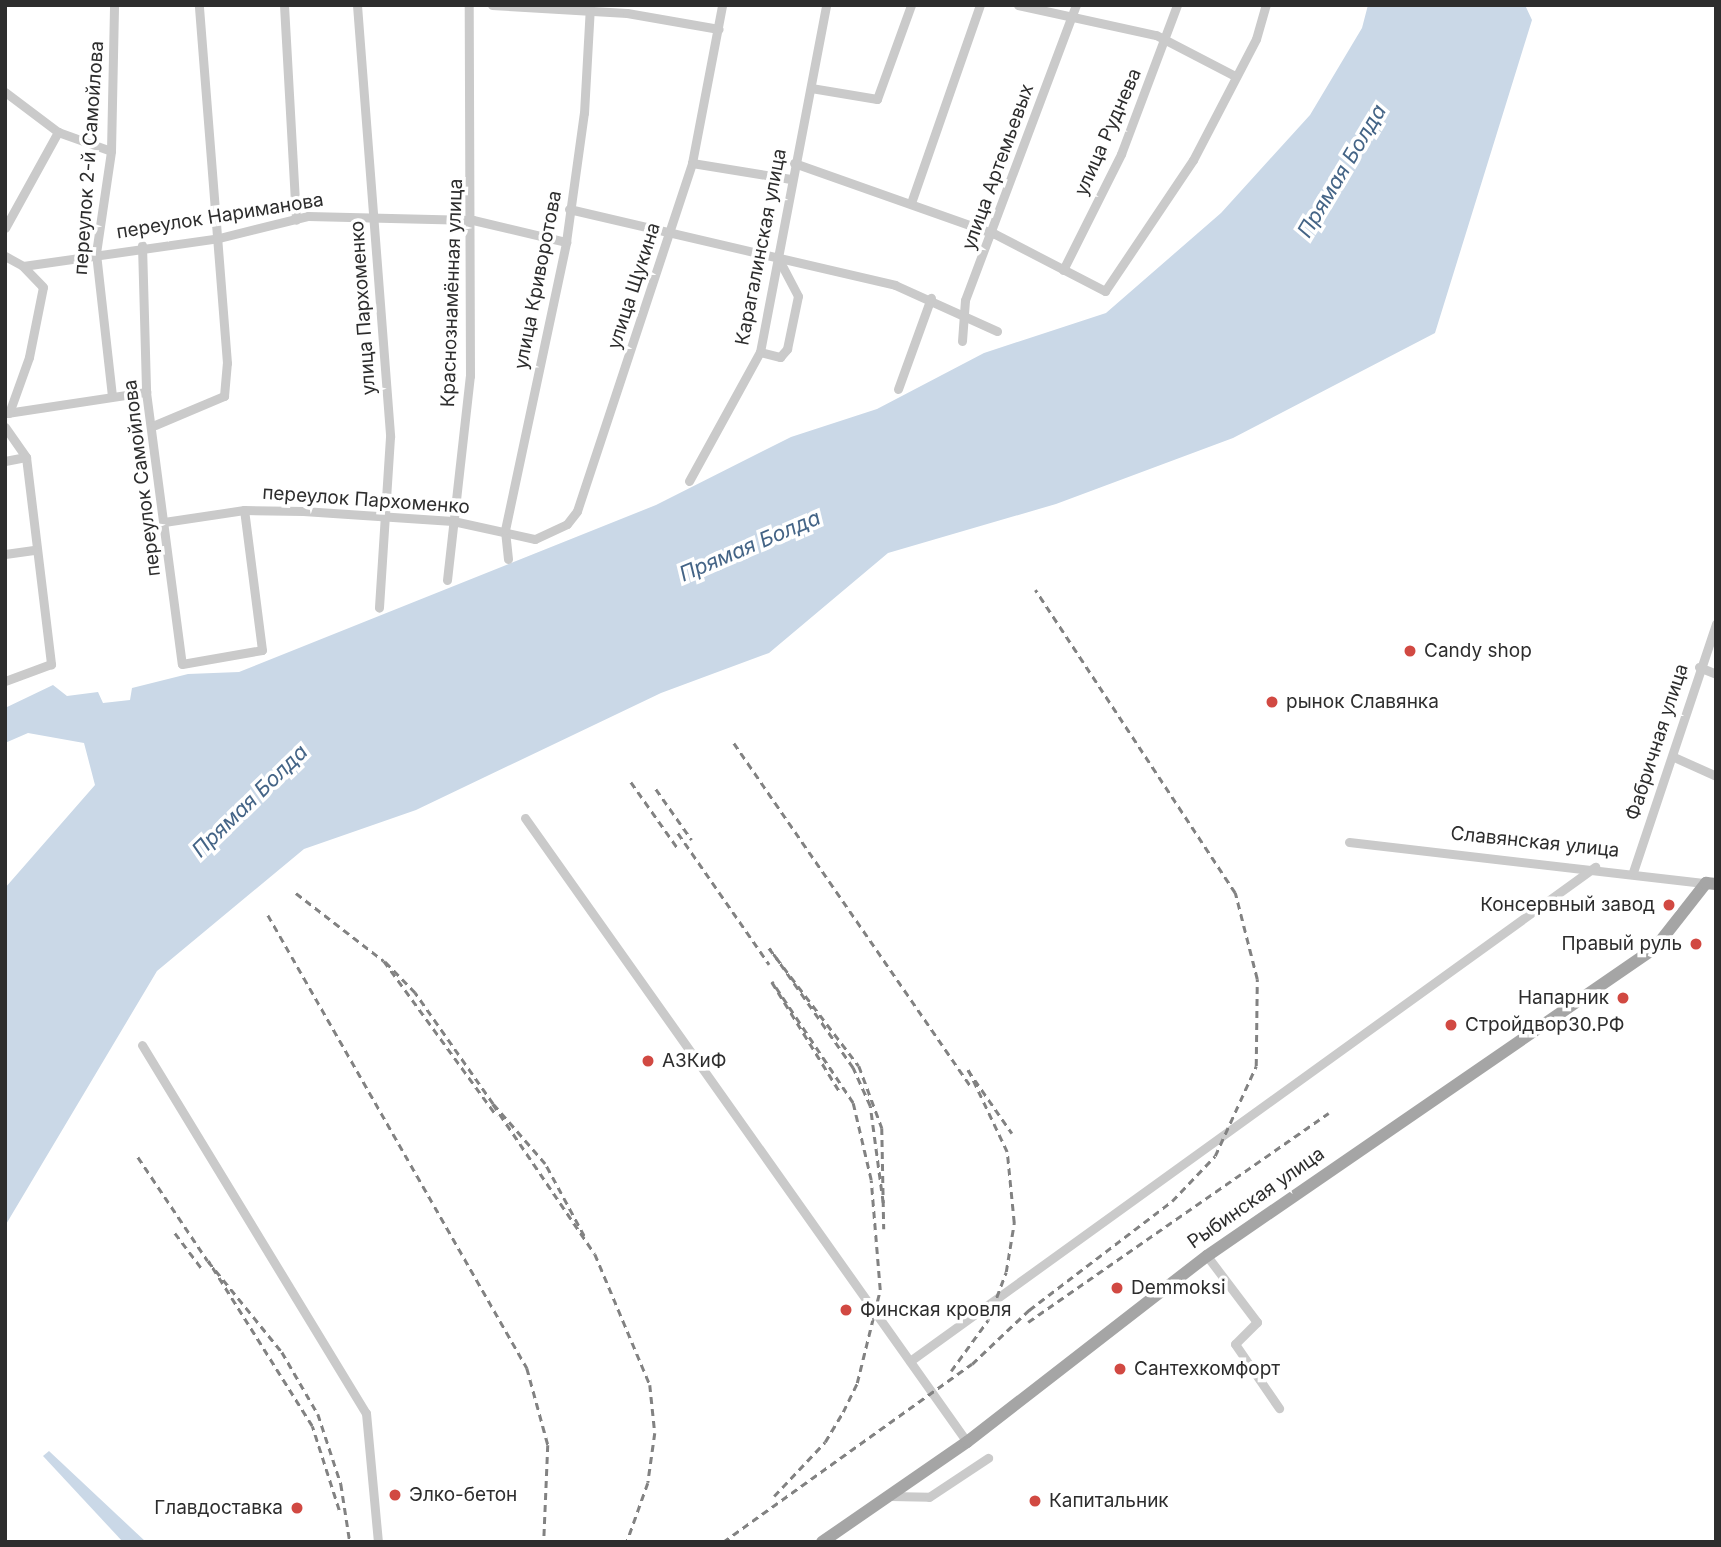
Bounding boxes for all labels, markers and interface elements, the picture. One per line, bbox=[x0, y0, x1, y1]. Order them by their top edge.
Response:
street label: переулок 2-й Самойлова bbox=[69, 40, 109, 276]
street label: улица Руднева bbox=[1070, 65, 1146, 199]
street label: улица Артемьевых bbox=[957, 81, 1039, 253]
water label: Прямая Болда bbox=[1292, 100, 1392, 242]
street label: Карагалинская улица bbox=[731, 147, 791, 347]
street label: Краснознамённая улица bbox=[437, 178, 467, 408]
street label: переулок Нариманова bbox=[115, 188, 325, 244]
street label: улица Криворотова bbox=[509, 189, 567, 371]
street label: улица Пархоменко bbox=[346, 220, 380, 396]
street label: улица Щукина bbox=[603, 220, 665, 352]
street label: переулок Самойлова bbox=[119, 378, 165, 578]
street label: переулок Пархоменко bbox=[262, 481, 470, 519]
water label: Прямая Болда bbox=[676, 505, 824, 587]
place label: Candy shop bbox=[1424, 640, 1532, 662]
marker: Candy shop bbox=[1402, 643, 1418, 659]
street label: Фабричная улица bbox=[1621, 661, 1693, 823]
place label: рынок Славянка bbox=[1286, 691, 1439, 713]
marker: рынок Славянка bbox=[1264, 694, 1280, 710]
water label: Прямая Болда bbox=[187, 740, 313, 862]
street label: Славянская улица bbox=[1449, 822, 1621, 862]
place label: Консервный завод bbox=[1480, 894, 1655, 916]
marker: Консервный завод bbox=[1661, 897, 1677, 913]
place label: Правый руль bbox=[1561, 933, 1682, 955]
marker: Правый руль bbox=[1688, 936, 1704, 952]
place label: Напарник bbox=[1518, 987, 1609, 1009]
marker: Напарник bbox=[1615, 990, 1631, 1006]
place label: Стройдвор30.РФ bbox=[1465, 1014, 1625, 1036]
marker: Стройдвор30.РФ bbox=[1443, 1017, 1459, 1033]
place label: АЗКиФ bbox=[662, 1050, 727, 1072]
marker: АЗКиФ bbox=[640, 1053, 656, 1069]
street label: Рыбинская улица bbox=[1183, 1142, 1329, 1254]
place label: Demmoksi bbox=[1131, 1277, 1226, 1299]
marker: Demmoksi bbox=[1109, 1280, 1125, 1296]
place label: Финская кровля bbox=[860, 1299, 1011, 1321]
marker: Финская кровля bbox=[838, 1302, 854, 1318]
place label: Сантехкомфорт bbox=[1134, 1358, 1280, 1380]
marker: Сантехкомфорт bbox=[1112, 1361, 1128, 1377]
place label: Элко-бетон bbox=[409, 1484, 517, 1506]
marker: Элко-бетон bbox=[387, 1487, 403, 1503]
place label: Капитальник bbox=[1049, 1490, 1169, 1512]
marker: Капитальник bbox=[1027, 1493, 1043, 1509]
place label: Главдоставка bbox=[154, 1497, 283, 1519]
marker: Главдоставка bbox=[289, 1500, 305, 1516]

